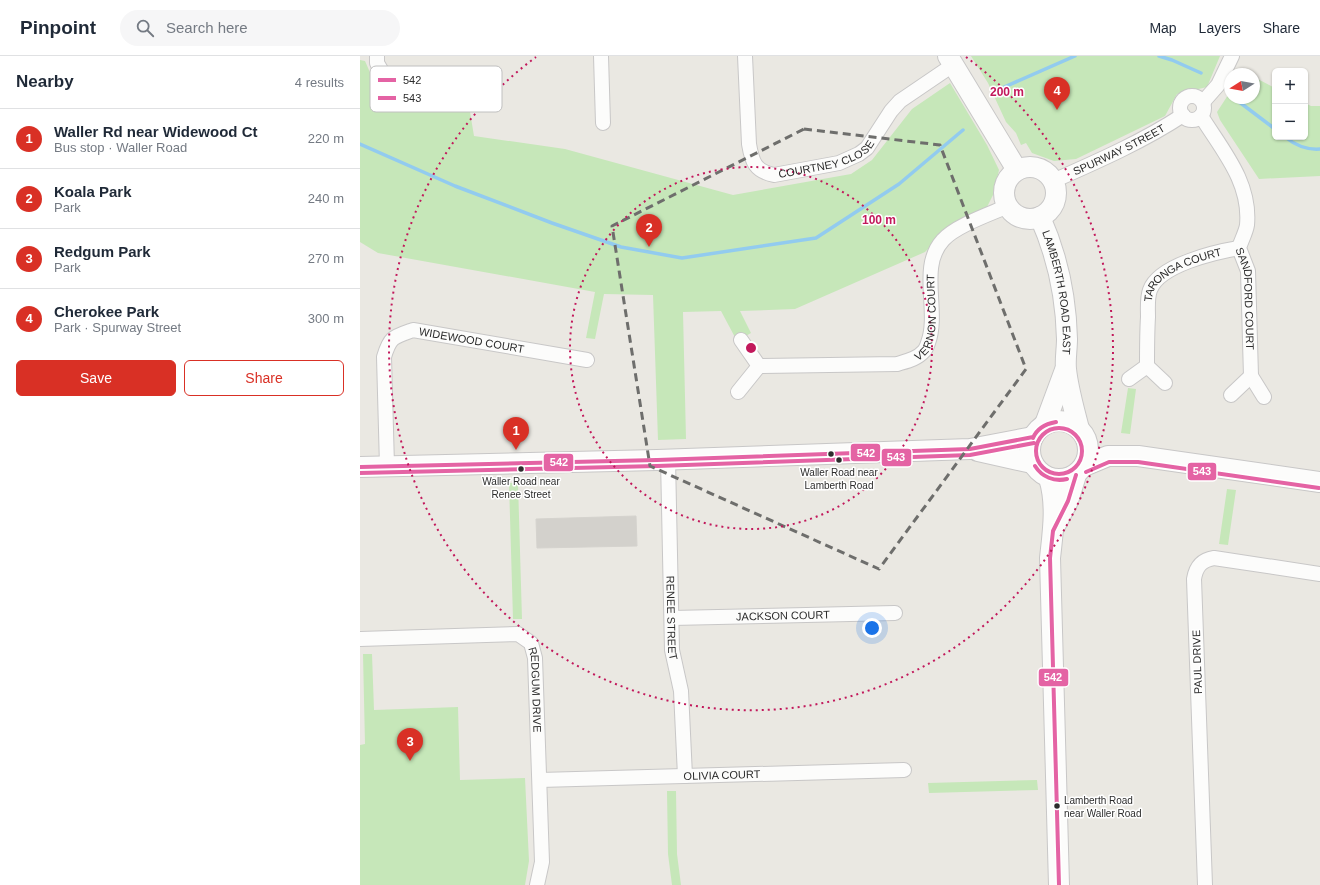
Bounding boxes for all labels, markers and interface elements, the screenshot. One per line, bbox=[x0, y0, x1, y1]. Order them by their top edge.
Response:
search box bbox=[120, 10, 400, 46]
text: Pinpoint bbox=[20, 17, 96, 38]
icon: search bbox=[134, 17, 156, 39]
text: Search here bbox=[166, 19, 248, 36]
text: Map bbox=[1149, 20, 1177, 36]
text: Layers bbox=[1199, 20, 1241, 36]
text: Share bbox=[1263, 20, 1300, 36]
legend bbox=[370, 66, 502, 112]
north arrow bbox=[1224, 68, 1260, 104]
map controls bbox=[1272, 68, 1308, 140]
button: + bbox=[1272, 68, 1308, 104]
text: Nearby bbox=[16, 72, 74, 91]
text: 542 bbox=[403, 74, 421, 86]
text: 4 results bbox=[295, 75, 344, 90]
pin: 4 bbox=[1044, 77, 1070, 110]
text: 200 m bbox=[990, 85, 1024, 99]
text: 543 bbox=[403, 92, 421, 104]
button: − bbox=[1272, 104, 1308, 140]
street label: SPURWAY STREET bbox=[1071, 122, 1167, 177]
text: Waller Rd near Widewood Ct bbox=[54, 123, 258, 140]
text: 1 bbox=[25, 131, 33, 146]
text: 220 m bbox=[308, 131, 344, 146]
street label: COURTNEY CLOSE bbox=[777, 138, 877, 180]
text: Bus stop · Waller Road bbox=[54, 140, 187, 155]
text: Koala Park bbox=[54, 183, 132, 200]
text: 2 bbox=[25, 191, 33, 206]
text: 240 m bbox=[308, 191, 344, 206]
text: Park bbox=[54, 200, 81, 215]
text: 100 m bbox=[862, 213, 896, 227]
pin: 2 bbox=[636, 214, 662, 247]
street label: LAMBERTH ROAD EAST bbox=[1040, 229, 1073, 355]
text: Redgum Park bbox=[54, 243, 151, 260]
street label: TARONGA COURT bbox=[1142, 246, 1223, 302]
street label: SANDFORD COURT bbox=[1233, 246, 1256, 350]
text: 3 bbox=[25, 251, 33, 266]
text: 270 m bbox=[308, 251, 344, 266]
text: Park bbox=[54, 260, 81, 275]
street label: VERNON COURT bbox=[912, 274, 938, 363]
text: Cherokee Park bbox=[54, 303, 159, 320]
text: 4 bbox=[25, 311, 33, 326]
text: 300 m bbox=[308, 311, 344, 326]
text: Park · Spurway Street bbox=[54, 320, 181, 335]
street label: WIDEWOOD COURT bbox=[418, 325, 525, 355]
centre of rings bbox=[744, 341, 758, 355]
button: Save bbox=[16, 360, 176, 396]
button: Share bbox=[184, 360, 344, 396]
pin: 1 bbox=[503, 417, 529, 450]
line badge: 542 bbox=[850, 443, 881, 462]
text: 542 bbox=[857, 447, 875, 459]
line badge: 543 bbox=[881, 448, 912, 467]
unlabelled marker bbox=[826, 449, 836, 459]
text: 543 bbox=[887, 451, 905, 463]
line badge: 542 bbox=[543, 453, 574, 472]
marker: Waller Road near Lamberth Road bbox=[834, 455, 844, 465]
text: 542 bbox=[550, 456, 568, 468]
line badge: 543 bbox=[1187, 462, 1217, 481]
marker: Waller Road near Renee Street bbox=[516, 464, 526, 474]
text: 543 bbox=[1193, 465, 1211, 477]
place label: Waller Road near Lamberth Road bbox=[800, 467, 878, 491]
place label: Waller Road near Renee Street bbox=[482, 476, 560, 500]
street label: RENEE STREET bbox=[664, 576, 680, 661]
street label: JACKSON COURT bbox=[736, 608, 830, 623]
your location bbox=[862, 618, 882, 638]
street label: PAUL DRIVE bbox=[1190, 630, 1204, 694]
street label: REDGUM DRIVE bbox=[526, 646, 544, 733]
line badge: 542 bbox=[1038, 668, 1069, 687]
text: 542 bbox=[1044, 671, 1062, 683]
pin: 3 bbox=[397, 728, 423, 761]
street label: OLIVIA COURT bbox=[683, 768, 761, 782]
place label: Lamberth Road near Waller Road bbox=[1064, 795, 1141, 819]
marker: Lamberth Road near Waller Road bbox=[1052, 801, 1062, 811]

